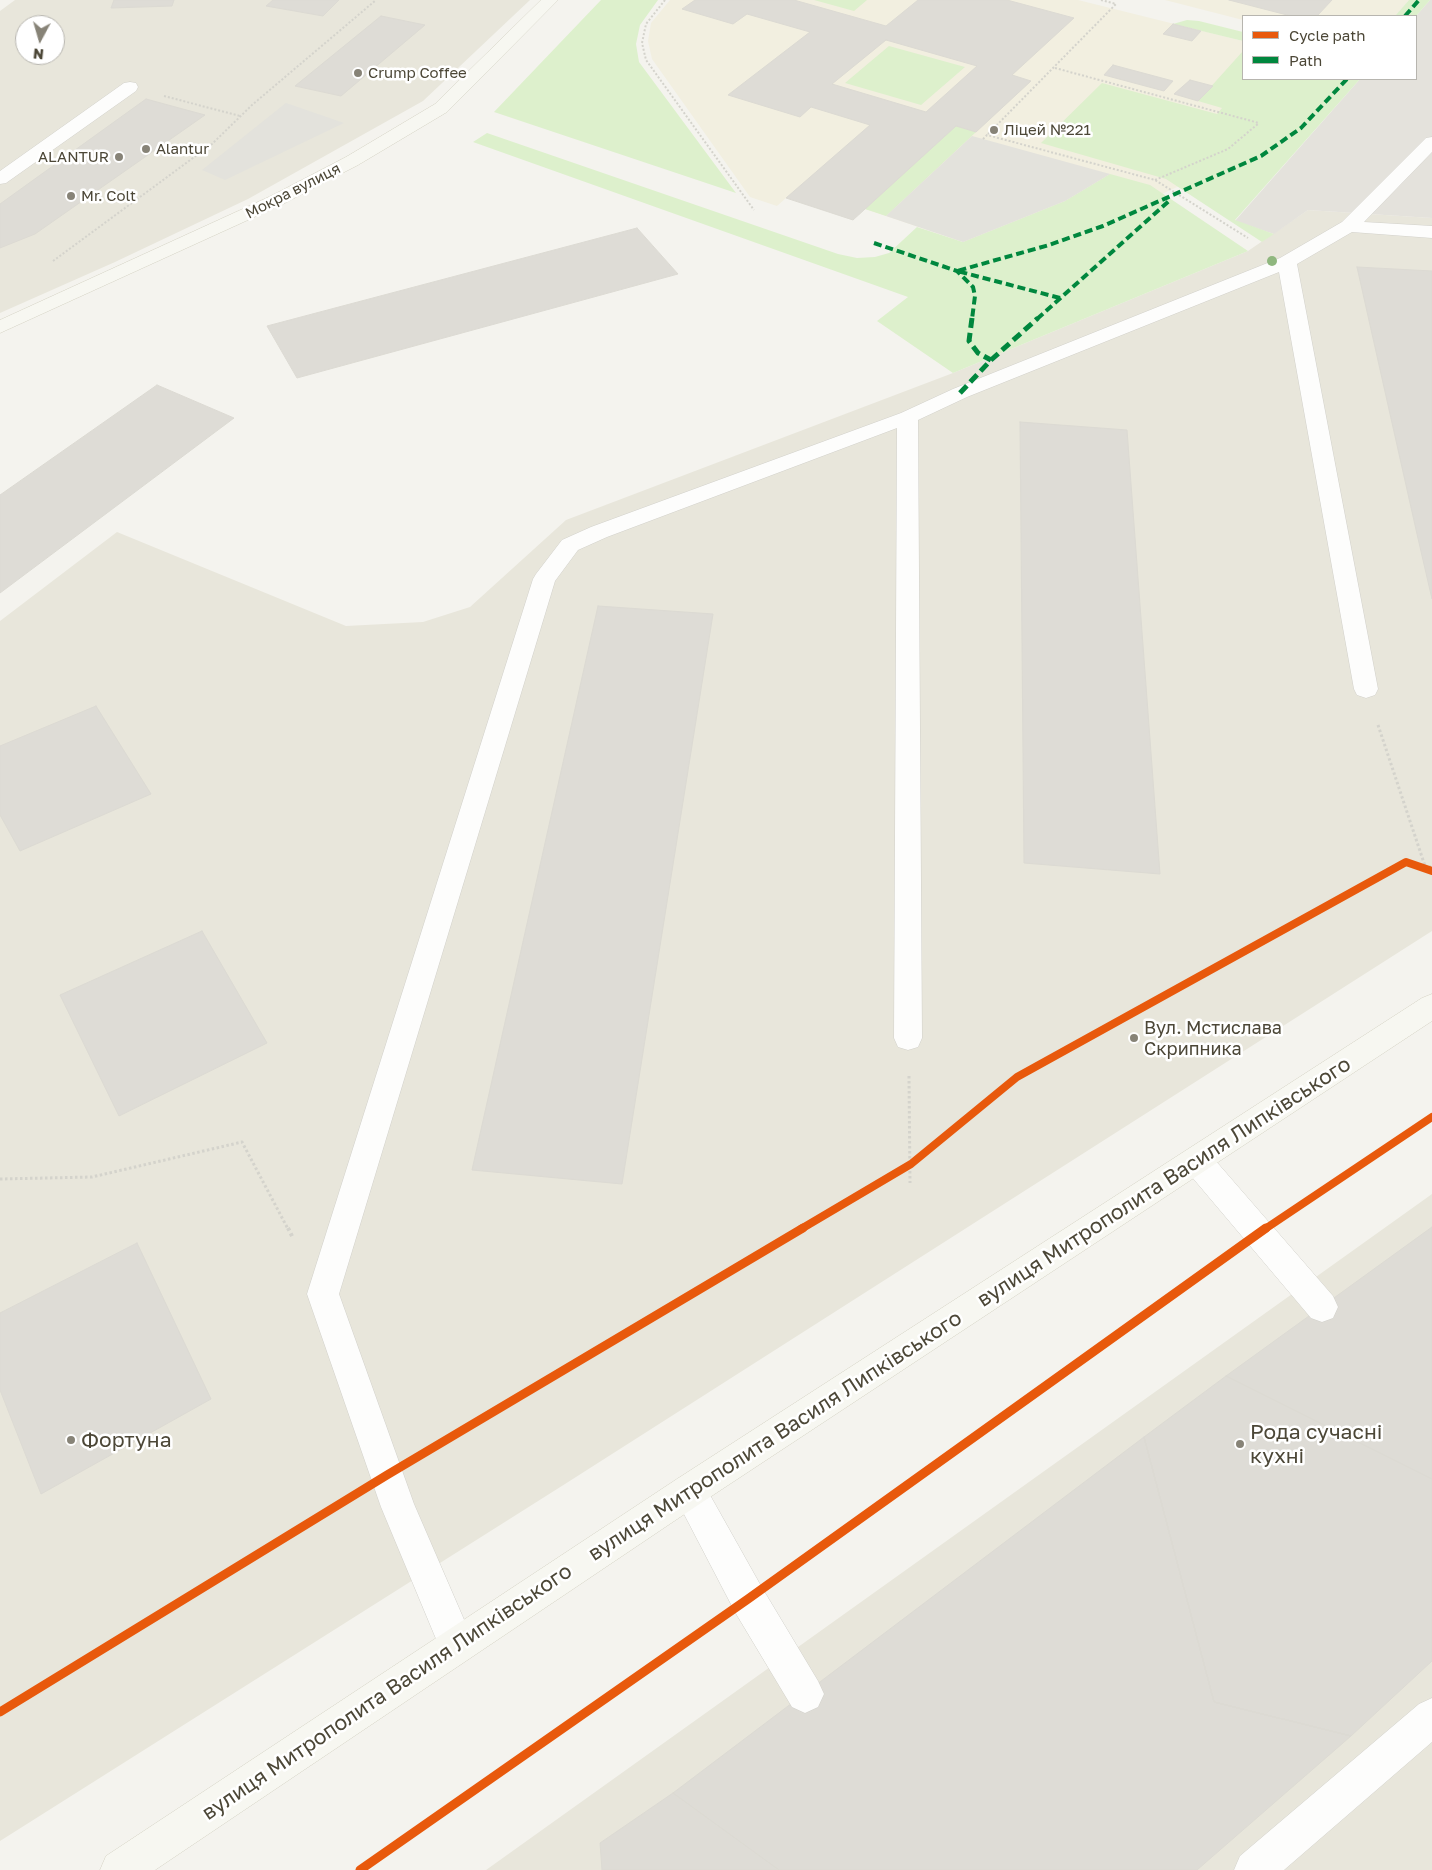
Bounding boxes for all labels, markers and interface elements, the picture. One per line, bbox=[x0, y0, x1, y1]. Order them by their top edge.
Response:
north arrow bbox=[15, 15, 65, 65]
legend bbox=[1242, 15, 1417, 80]
text: Cycle path bbox=[1289, 26, 1365, 44]
text: N bbox=[32, 45, 45, 63]
text: Path bbox=[1289, 51, 1322, 69]
place label: Crump Coffee bbox=[368, 64, 467, 82]
marker: Crump Coffee bbox=[352, 67, 364, 79]
place label: Ліцей №221 bbox=[1004, 121, 1091, 139]
marker: Ліцей №221 bbox=[988, 124, 1000, 136]
place label: Alantur bbox=[156, 140, 209, 158]
marker: Alantur bbox=[140, 143, 152, 155]
place label: ALANTUR bbox=[38, 148, 109, 166]
marker: ALANTUR bbox=[113, 151, 125, 163]
street label: Мокра вулиця bbox=[243, 159, 343, 223]
place label: Mr. Colt bbox=[81, 187, 136, 205]
marker: Mr. Colt bbox=[65, 190, 77, 202]
place label: Вул. Мстислава Скрипника bbox=[1144, 1017, 1282, 1060]
marker: Вул. Мстислава Скрипника bbox=[1128, 1032, 1140, 1044]
street label: вулиця Митрополита Василя Липківського bbox=[972, 1051, 1356, 1313]
street label: вулиця Митрополита Василя Липківського bbox=[583, 1305, 967, 1567]
place label: Рода сучасні кухні bbox=[1250, 1419, 1382, 1469]
place label: Фортуна bbox=[81, 1427, 172, 1453]
marker: Фортуна bbox=[65, 1434, 77, 1446]
marker: Рода сучасні кухні bbox=[1234, 1438, 1246, 1450]
street label: вулиця Митрополита Василя Липківського bbox=[197, 1558, 577, 1826]

